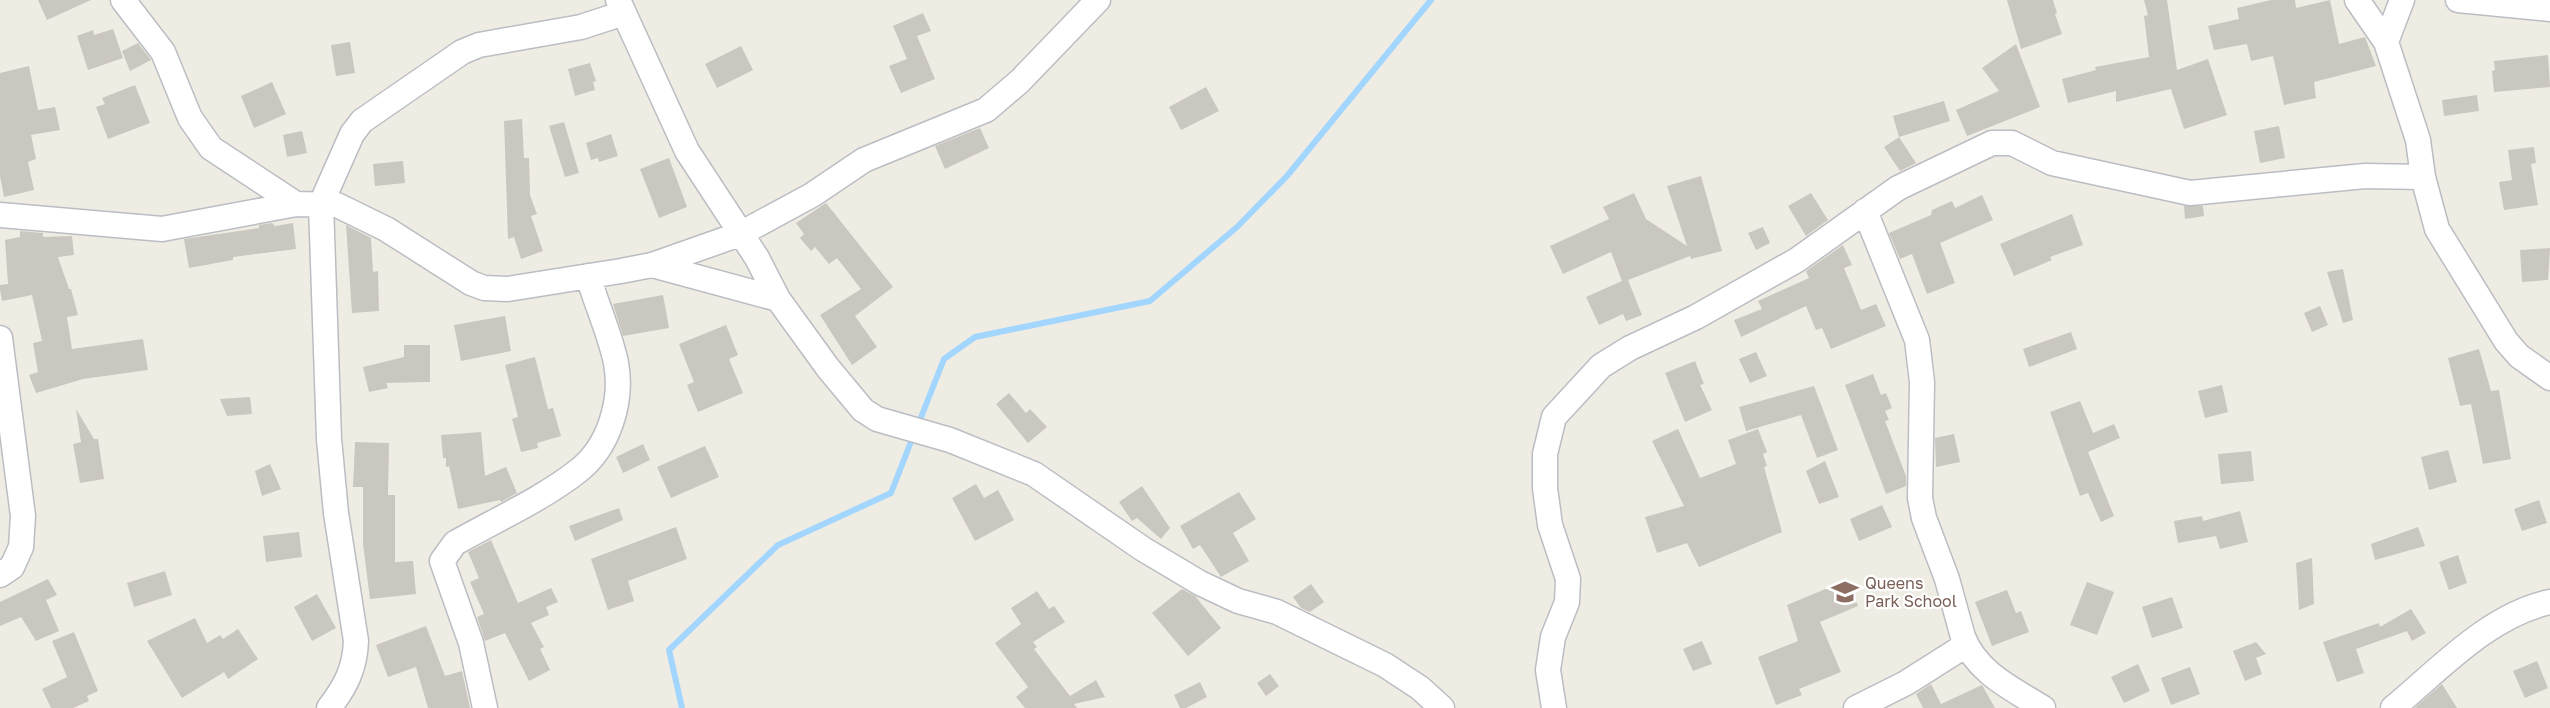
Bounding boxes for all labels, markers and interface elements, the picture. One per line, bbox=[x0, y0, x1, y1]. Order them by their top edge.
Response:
place label: Queens Park School bbox=[1865, 573, 1957, 611]
school or university icon: Queens Park School bbox=[1830, 577, 1860, 607]

